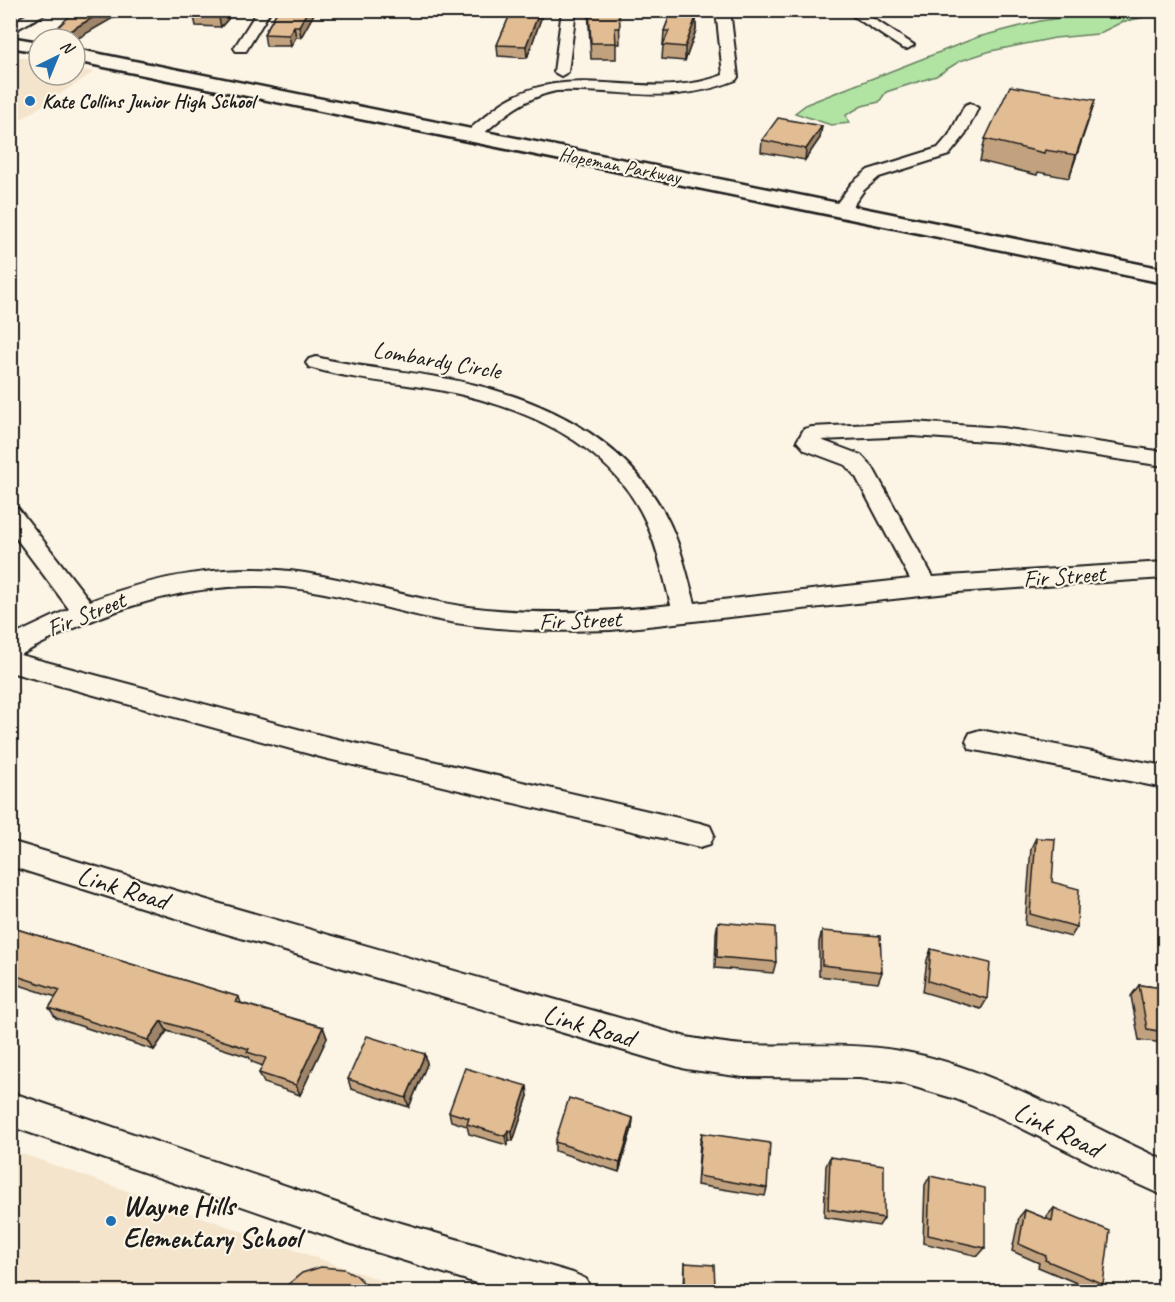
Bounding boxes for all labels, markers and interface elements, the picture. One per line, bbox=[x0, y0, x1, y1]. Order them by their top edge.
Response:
north arrow bbox=[27, 27, 87, 87]
text: N bbox=[56, 36, 79, 60]
place label: Kate Collins Junior High School bbox=[42, 89, 258, 114]
marker: Kate Collins Junior High School bbox=[23, 94, 37, 108]
street label: Hopeman Parkway bbox=[557, 141, 685, 190]
street label: Lombardy Circle bbox=[371, 334, 505, 386]
street label: Fir Street bbox=[1022, 558, 1108, 594]
street label: Fir Street bbox=[42, 584, 131, 643]
street label: Fir Street bbox=[539, 604, 623, 636]
street label: Link Road bbox=[73, 857, 176, 919]
street label: Link Road bbox=[539, 996, 642, 1056]
street label: Link Road bbox=[1008, 1093, 1111, 1167]
place label: Wayne Hills Elementary School bbox=[123, 1188, 306, 1255]
marker: Wayne Hills Elementary School bbox=[104, 1214, 118, 1228]

